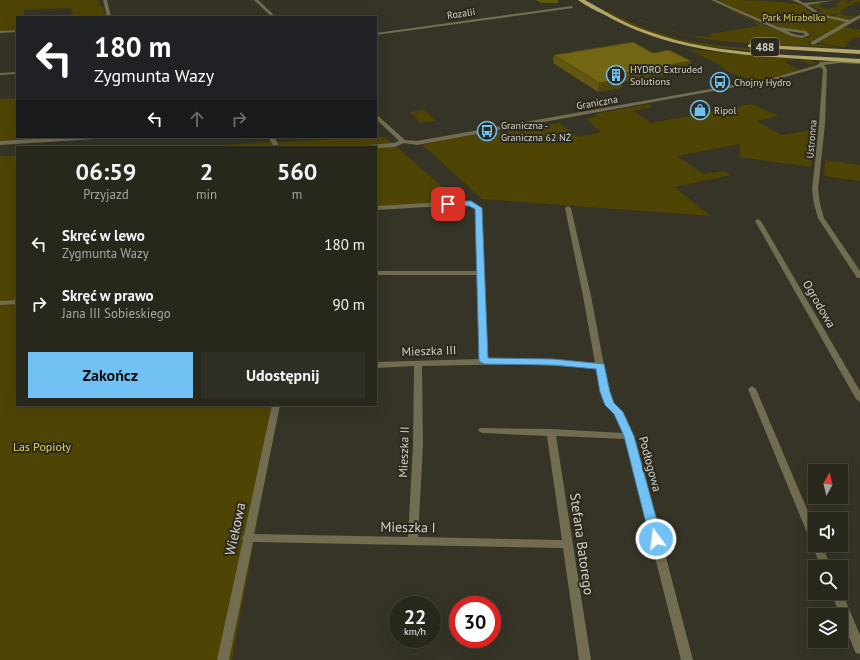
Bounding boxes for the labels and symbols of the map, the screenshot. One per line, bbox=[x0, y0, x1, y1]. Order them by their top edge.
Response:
street label: Rozalii bbox=[446, 5, 476, 22]
park label: Park Mirabelka bbox=[763, 11, 825, 24]
road number: 488 bbox=[751, 38, 779, 56]
place label: HYDRO Extruded Solutions bbox=[630, 63, 702, 88]
building icon: HYDRO Extruded Solutions bbox=[605, 64, 627, 86]
bus stop icon: Chojny Hydro bbox=[709, 71, 731, 93]
place label: Chojny Hydro bbox=[734, 76, 791, 89]
street label: Graniczna bbox=[575, 92, 619, 113]
shop icon: Ripol bbox=[689, 99, 711, 121]
place label: Ripol bbox=[714, 104, 736, 117]
place label: Graniczna - Graniczna 62 NŻ bbox=[501, 119, 572, 144]
street label: Ustronna bbox=[803, 119, 820, 159]
bus stop icon: Graniczna - Graniczna 62 NŻ bbox=[476, 120, 498, 142]
pin bbox=[431, 187, 465, 221]
street label: Ogrodowa bbox=[800, 277, 839, 330]
street label: Mieszka III bbox=[401, 342, 457, 359]
street label: Mieszka II bbox=[395, 426, 412, 478]
street label: Podłogowa bbox=[636, 435, 665, 493]
park label: Las Popioły bbox=[13, 439, 71, 454]
north arrow bbox=[808, 464, 848, 504]
street label: Stefana Batorego bbox=[566, 492, 598, 596]
street label: Wiekowa bbox=[221, 501, 249, 557]
street label: Mieszka I bbox=[380, 518, 436, 536]
position arrow bbox=[635, 518, 677, 560]
speed limit sign: 30 bbox=[449, 596, 501, 648]

